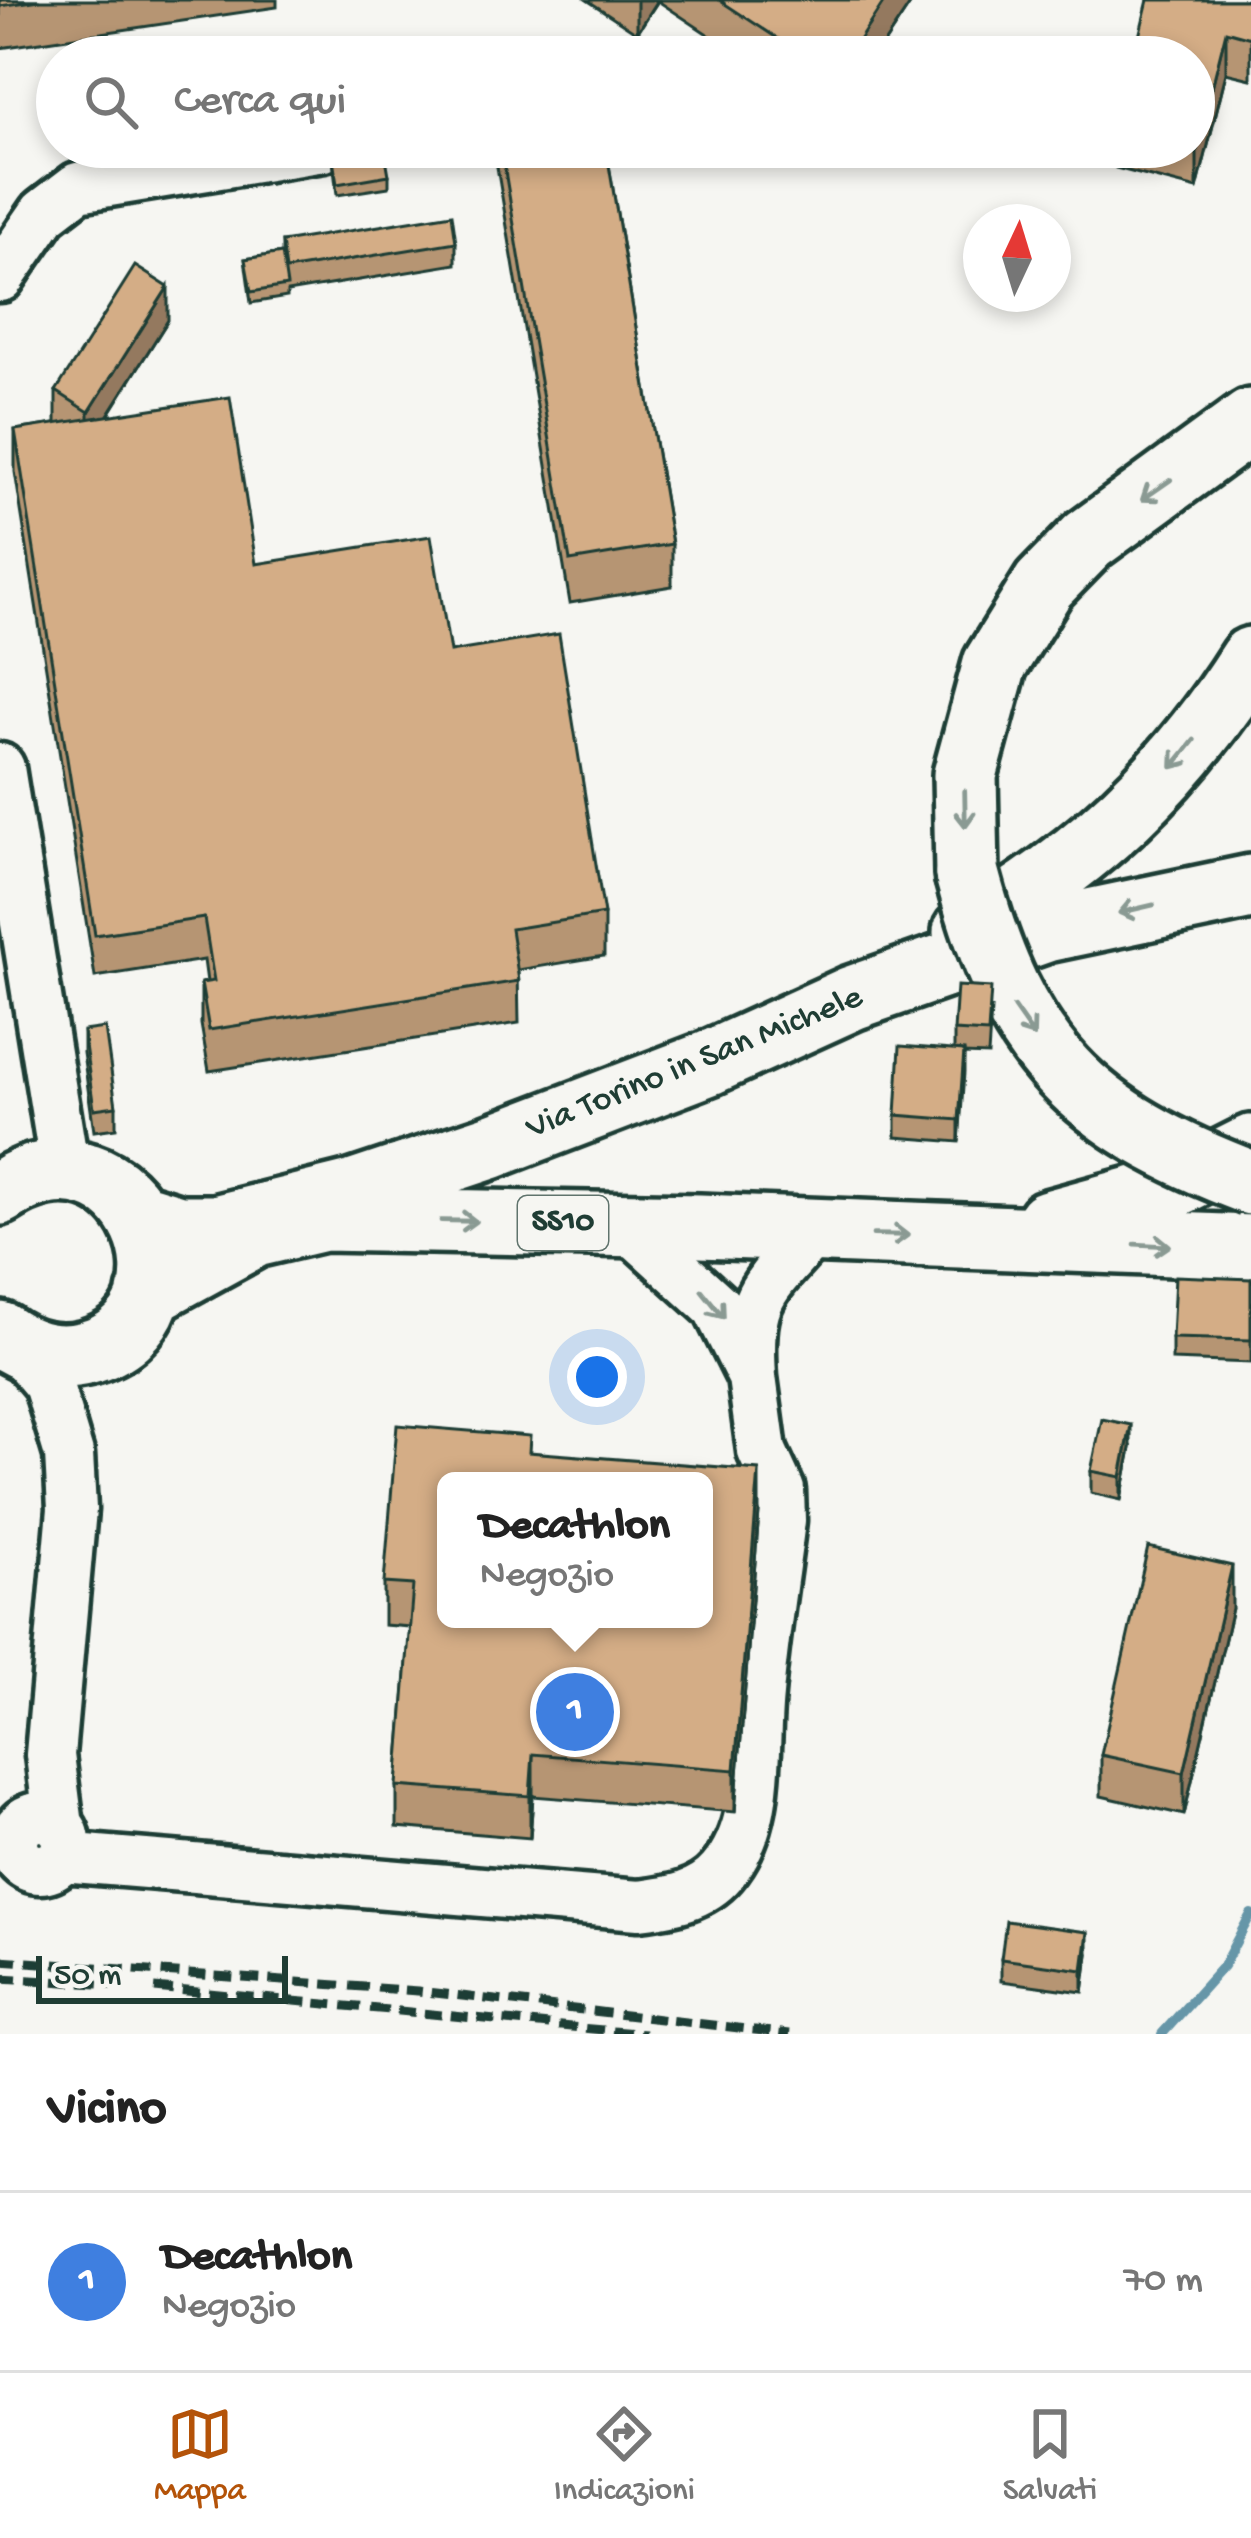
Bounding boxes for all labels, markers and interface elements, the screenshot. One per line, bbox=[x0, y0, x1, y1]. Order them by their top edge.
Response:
search box bbox=[36, 36, 1215, 168]
icon: search bbox=[78, 69, 144, 135]
text: Cerca qui bbox=[174, 76, 346, 129]
north arrow bbox=[963, 204, 1071, 312]
one-way arrow bbox=[1140, 476, 1173, 502]
one-way arrow bbox=[1170, 738, 1197, 769]
one-way arrow bbox=[954, 789, 977, 828]
one-way arrow bbox=[1118, 899, 1156, 921]
street label: Via Torino in San Michele bbox=[520, 977, 870, 1152]
one-way arrow bbox=[1011, 1005, 1036, 1038]
road number: SS10 bbox=[518, 1196, 608, 1250]
one-way arrow bbox=[439, 1210, 478, 1233]
one-way arrow bbox=[871, 1224, 910, 1247]
one-way arrow bbox=[1133, 1234, 1172, 1257]
one-way arrow bbox=[698, 1288, 726, 1319]
your location bbox=[567, 1347, 627, 1407]
popup bbox=[437, 1472, 713, 1628]
text: Decathlon bbox=[480, 1501, 670, 1554]
text: Negozio bbox=[480, 1554, 614, 1600]
pin: 1 bbox=[536, 1667, 614, 1757]
scale bar bbox=[36, 1950, 288, 2003]
text: 50 m bbox=[54, 1958, 121, 1996]
text: Vicino bbox=[48, 2082, 167, 2142]
text: Decathlon bbox=[162, 2232, 352, 2285]
text: 1 bbox=[79, 2259, 95, 2305]
text: 70 m bbox=[1124, 2259, 1203, 2305]
text: Negozio bbox=[162, 2285, 296, 2331]
tab: Mappa bbox=[154, 2401, 246, 2511]
tab: Indicazioni bbox=[554, 2401, 695, 2511]
tab: Salvati bbox=[1003, 2401, 1097, 2511]

